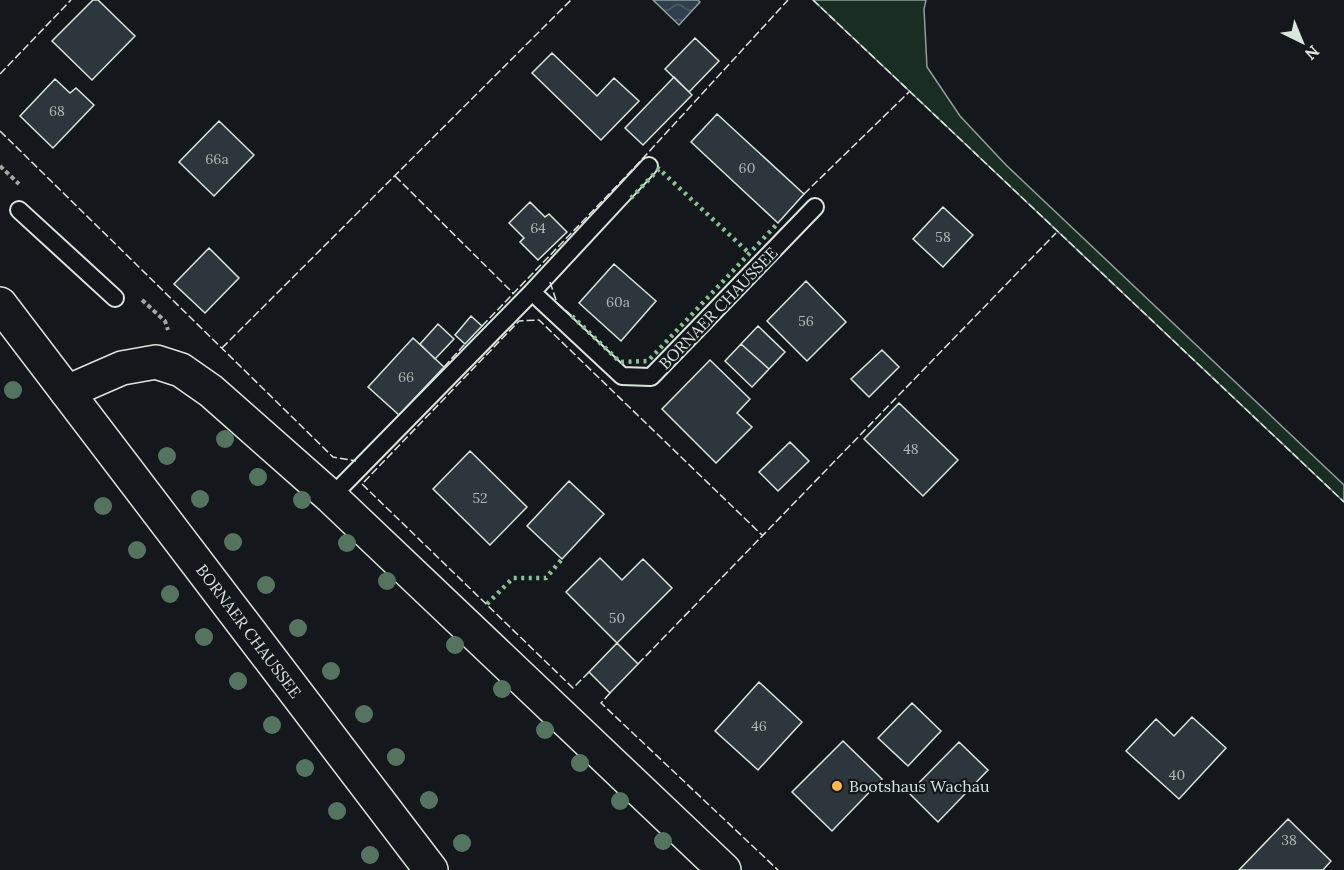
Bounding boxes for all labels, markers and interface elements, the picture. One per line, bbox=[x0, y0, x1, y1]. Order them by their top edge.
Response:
north arrow bbox=[1272, 12, 1332, 72]
text: N bbox=[1301, 41, 1324, 65]
house number: 68 bbox=[49, 102, 65, 120]
house number: 66a bbox=[205, 150, 229, 168]
house number: 60 bbox=[739, 159, 755, 177]
house number: 64 bbox=[530, 219, 546, 237]
house number: 58 bbox=[935, 228, 951, 246]
street label: BORNAER CHAUSSEE bbox=[654, 243, 782, 373]
house number: 60a bbox=[606, 293, 630, 311]
house number: 56 bbox=[798, 312, 814, 330]
house number: 66 bbox=[398, 368, 414, 386]
house number: 48 bbox=[903, 440, 919, 458]
house number: 52 bbox=[472, 489, 488, 507]
street label: BORNAER CHAUSSEE bbox=[192, 560, 306, 702]
house number: 50 bbox=[609, 609, 625, 627]
house number: 46 bbox=[751, 717, 767, 735]
house number: 40 bbox=[1169, 766, 1185, 784]
place label: Bootshaus Wachau bbox=[849, 776, 990, 796]
marker: Bootshaus Wachau bbox=[830, 779, 844, 793]
house number: 38 bbox=[1281, 831, 1297, 849]

